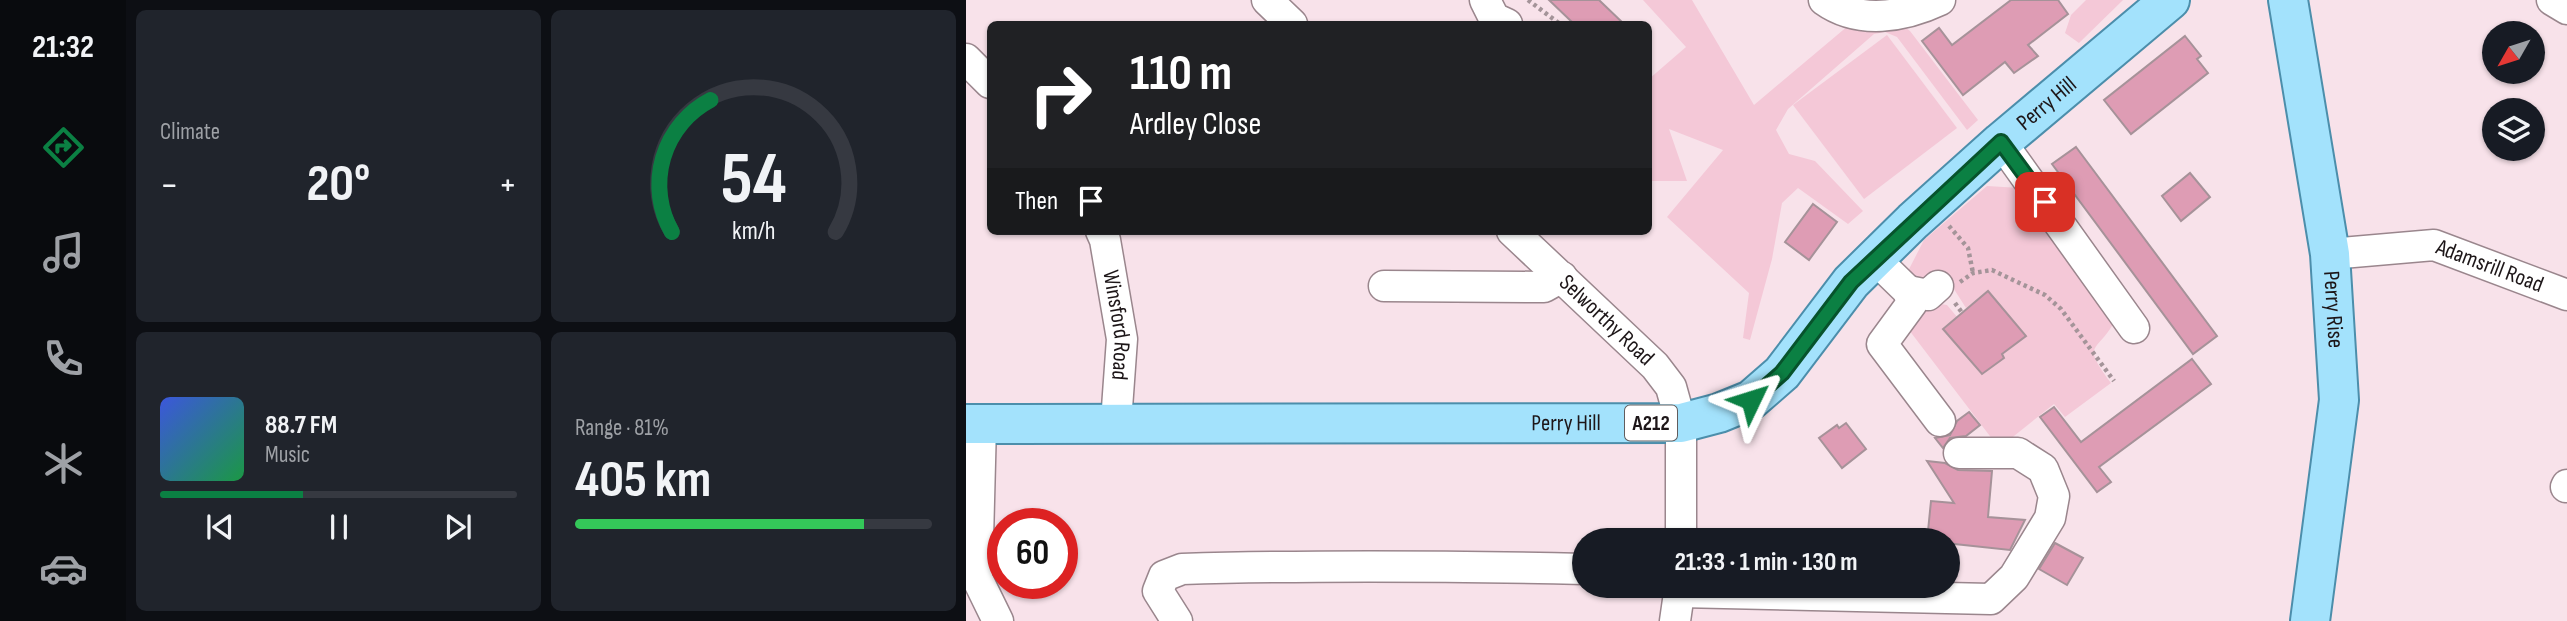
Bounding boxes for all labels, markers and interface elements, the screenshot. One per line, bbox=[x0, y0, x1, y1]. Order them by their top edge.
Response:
north arrow bbox=[2482, 21, 2544, 84]
map controls bbox=[2482, 21, 2545, 161]
text: 21:32 bbox=[32, 28, 94, 67]
text: 110 m bbox=[1130, 45, 1232, 104]
icon: right bbox=[1015, 49, 1106, 140]
street label: Perry Hill bbox=[2011, 71, 2082, 137]
button: layers bbox=[2482, 98, 2545, 161]
text: Ardley Close bbox=[1130, 105, 1261, 144]
text: Climate bbox=[160, 118, 220, 146]
icon: directions bbox=[39, 123, 88, 172]
text: 54 bbox=[721, 136, 786, 224]
text: 20° bbox=[307, 153, 370, 216]
text: − bbox=[160, 163, 179, 208]
text: + bbox=[498, 163, 517, 208]
pin bbox=[2015, 172, 2075, 232]
icon: arrive bbox=[1072, 182, 1110, 220]
icon: arrive bbox=[2026, 183, 2064, 221]
text: Then bbox=[1015, 186, 1058, 217]
text: km/h bbox=[732, 216, 775, 247]
icon: music bbox=[39, 228, 88, 277]
street label: Adamsrill Road bbox=[2431, 233, 2547, 299]
street label: Winsford Road bbox=[1096, 268, 1136, 381]
street label: Selworthy Road bbox=[1553, 269, 1660, 372]
street label: Perry Rise bbox=[2317, 270, 2350, 349]
icon: phone bbox=[39, 334, 88, 383]
position arrow bbox=[1714, 363, 1788, 437]
road number: A212 bbox=[1625, 406, 1677, 440]
street label: Perry Hill bbox=[1531, 409, 1601, 437]
text: 88.7 FM bbox=[265, 410, 337, 441]
text: Range · 81% bbox=[575, 414, 669, 442]
icon: climate bbox=[39, 439, 88, 488]
text: Music bbox=[265, 441, 310, 469]
text: 405 km bbox=[575, 449, 711, 512]
icon: previous bbox=[201, 508, 239, 546]
icon: pause bbox=[320, 508, 358, 546]
icon: next bbox=[439, 508, 477, 546]
speed limit sign: 60 bbox=[987, 508, 1078, 599]
icon: car bbox=[39, 544, 88, 593]
text: 21:33 · 1 min · 130 m bbox=[1674, 547, 1858, 578]

